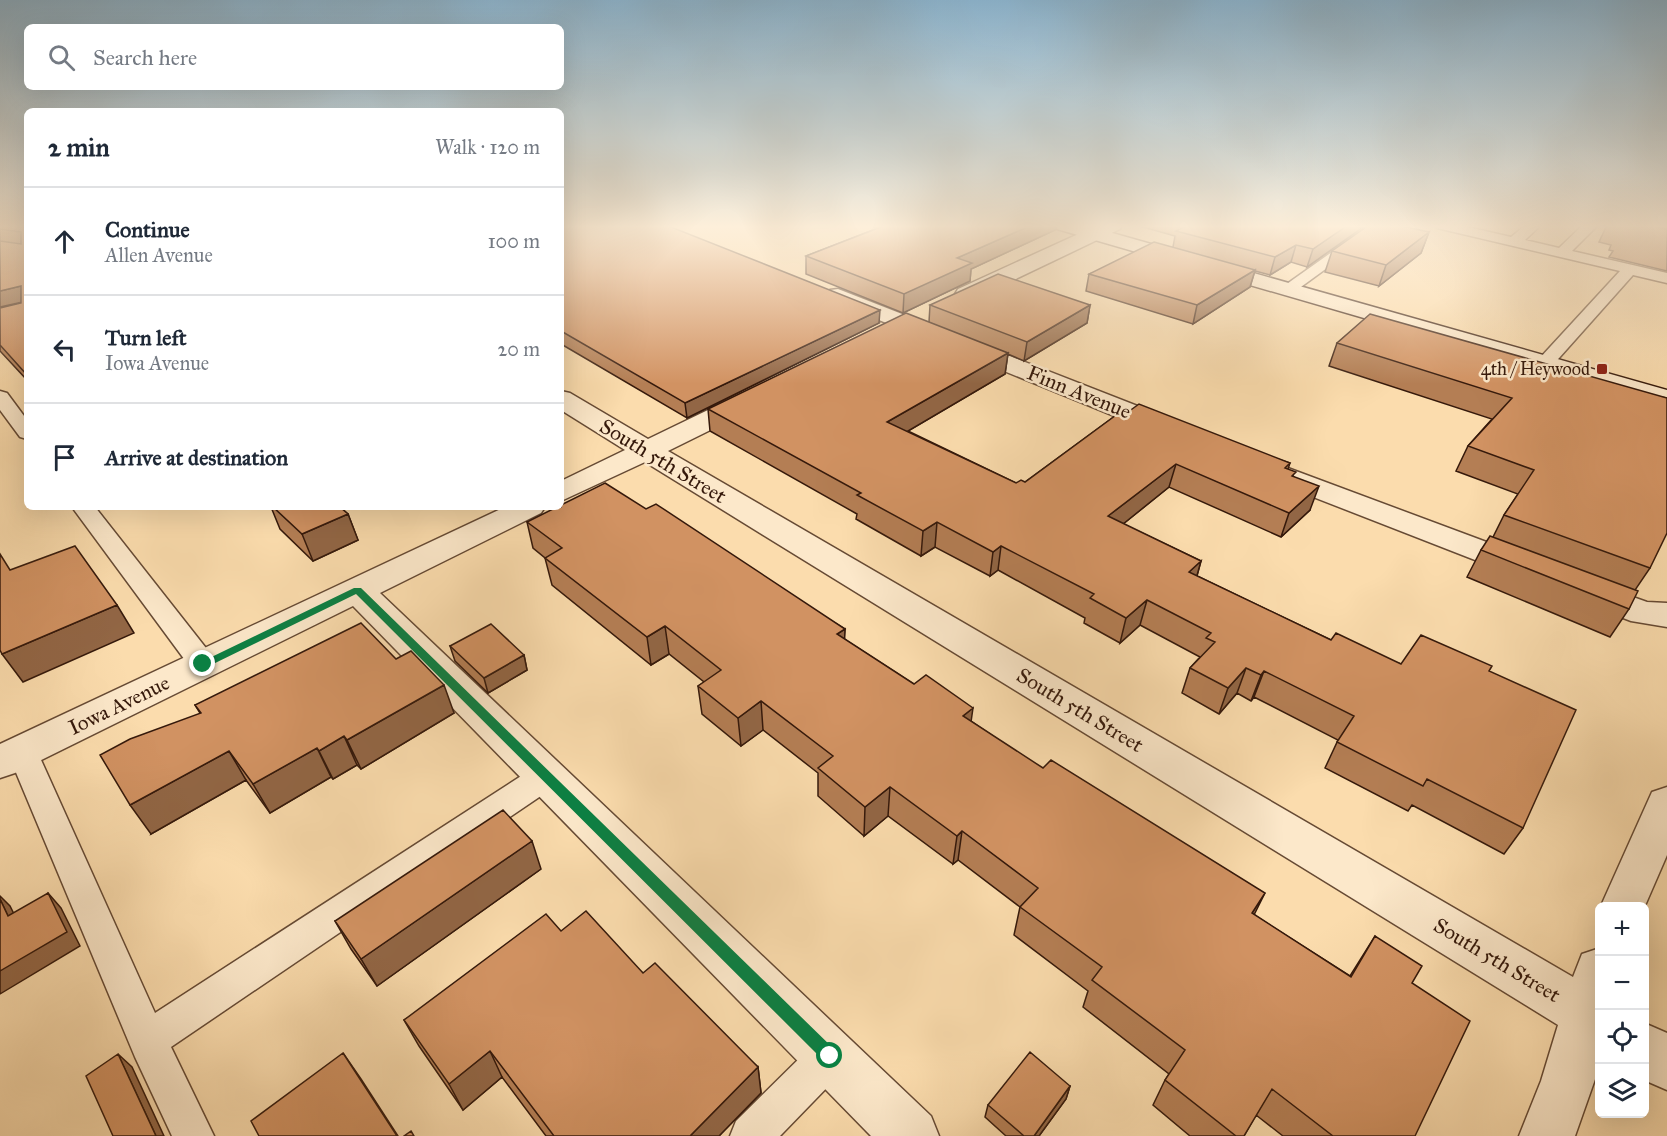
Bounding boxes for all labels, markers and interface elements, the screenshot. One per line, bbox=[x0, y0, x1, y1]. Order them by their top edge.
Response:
search box bbox=[24, 24, 564, 90]
icon: search bbox=[45, 41, 78, 74]
text: Search here bbox=[93, 44, 197, 71]
text: 2 min bbox=[48, 131, 109, 163]
text: Walk · 120 m bbox=[435, 135, 540, 159]
text: Continue bbox=[105, 216, 190, 243]
icon: ahead bbox=[48, 225, 81, 258]
text: 100 m bbox=[488, 229, 540, 253]
text: Allen Avenue bbox=[105, 243, 213, 267]
text: Turn left bbox=[105, 324, 187, 351]
icon: left bbox=[48, 333, 81, 366]
text: 20 m bbox=[497, 337, 540, 361]
text: Iowa Avenue bbox=[105, 351, 209, 375]
place label: 4th / Heywood bbox=[1481, 358, 1590, 380]
street label: Finn Avenue bbox=[1023, 359, 1135, 425]
marker: 4th / Heywood bbox=[1595, 362, 1609, 376]
street label: South 5th Street bbox=[595, 413, 732, 509]
icon: arrive bbox=[48, 441, 81, 474]
text: Arrive at destination bbox=[105, 444, 288, 471]
route end bbox=[189, 650, 215, 676]
street label: South 5th Street bbox=[1012, 662, 1149, 758]
street label: Iowa Avenue bbox=[64, 669, 174, 741]
map controls bbox=[1595, 902, 1649, 1118]
button: + bbox=[1595, 902, 1649, 956]
street label: South 5th Street bbox=[1429, 912, 1566, 1008]
button: − bbox=[1595, 956, 1649, 1010]
button: locate bbox=[1595, 1010, 1649, 1064]
route start bbox=[816, 1042, 842, 1068]
button: layers bbox=[1595, 1064, 1649, 1118]

